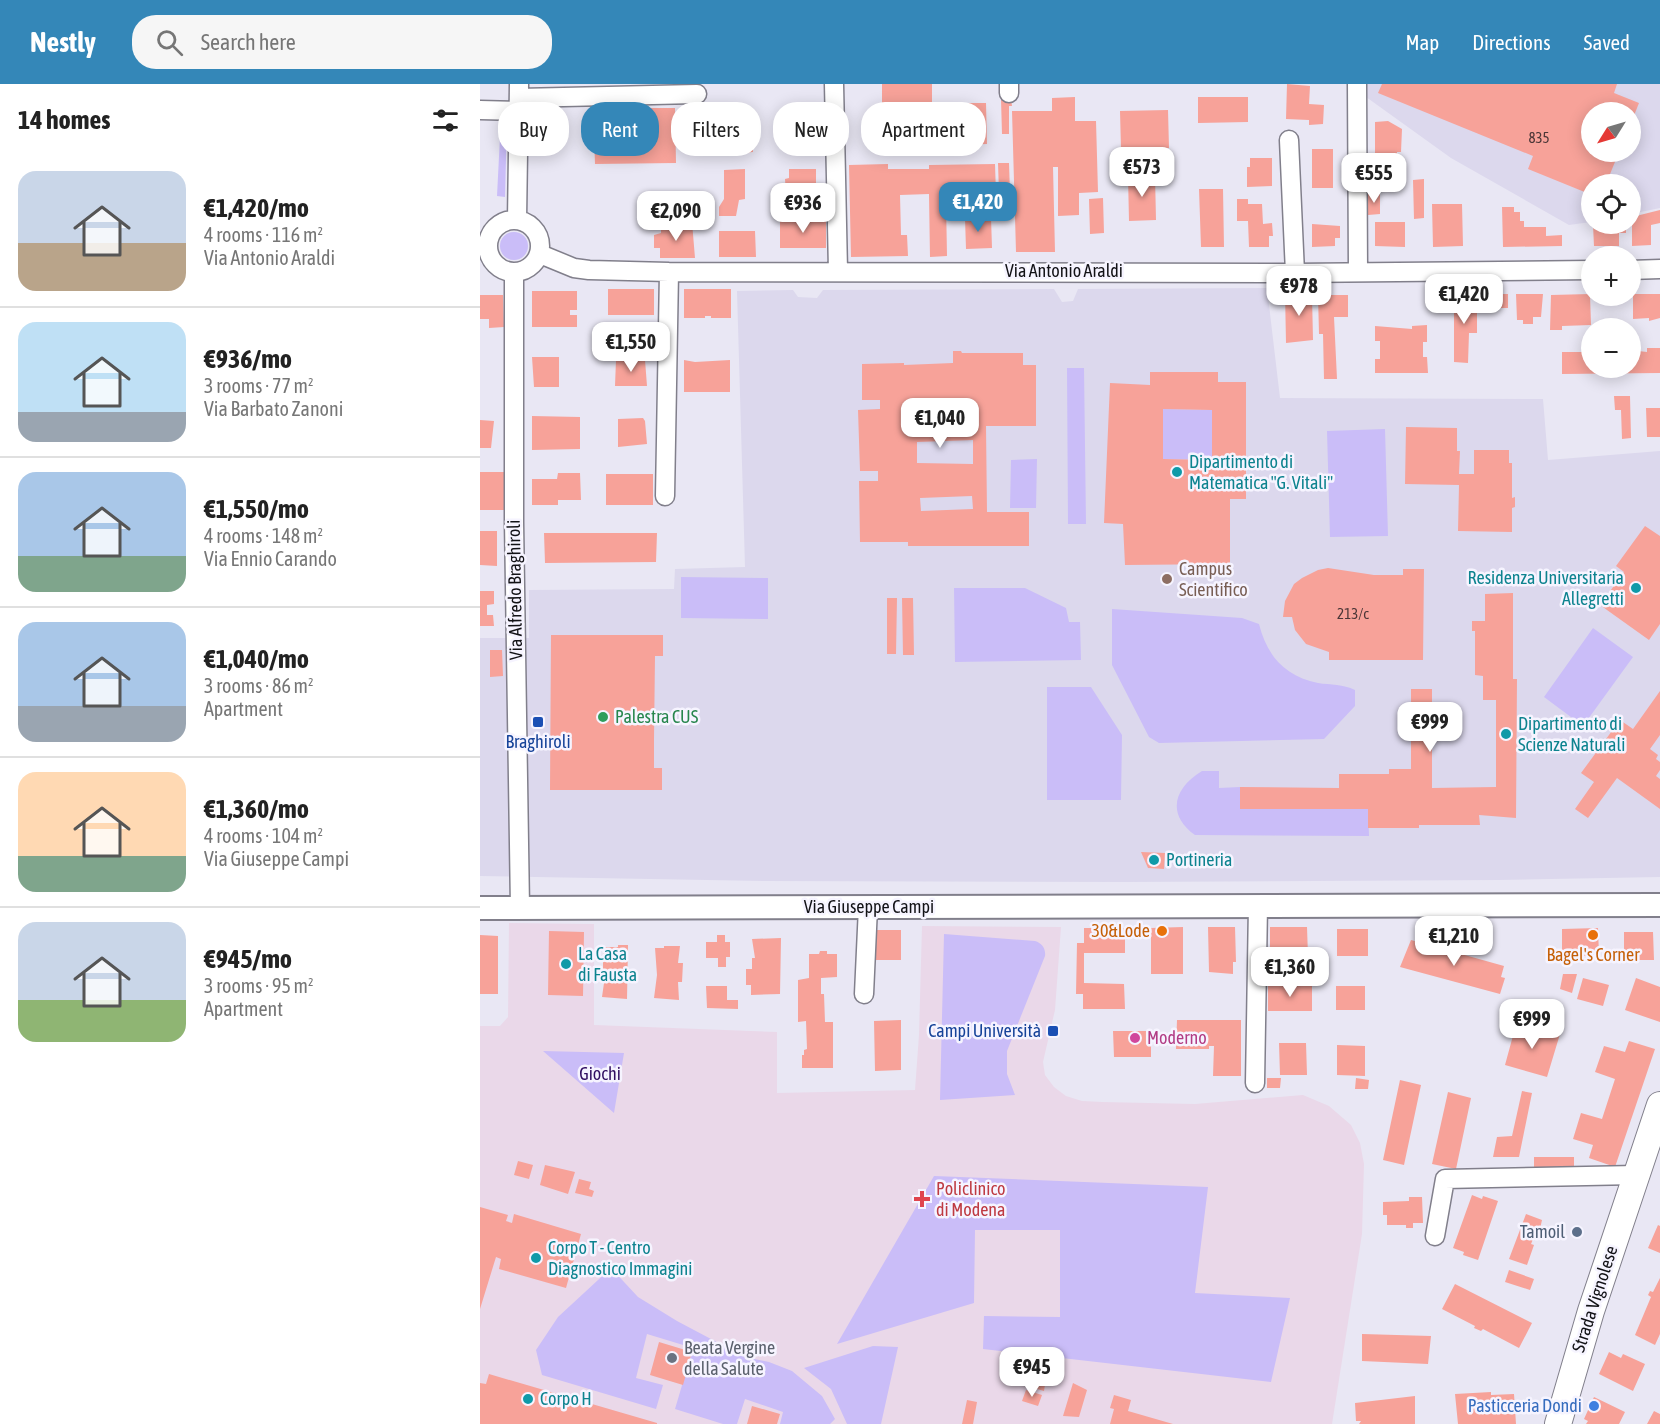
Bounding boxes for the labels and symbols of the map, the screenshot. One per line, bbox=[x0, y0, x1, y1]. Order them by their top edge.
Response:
north arrow bbox=[1581, 102, 1641, 162]
house number: 835 bbox=[1528, 129, 1550, 146]
pin: €573 bbox=[1106, 147, 1178, 198]
pin: €555 bbox=[1338, 153, 1410, 204]
pin: €1,420 bbox=[929, 182, 1027, 233]
pin: €936 bbox=[767, 183, 839, 234]
pin: €2,090 bbox=[627, 191, 725, 242]
street label: Via Antonio Araldi bbox=[1005, 260, 1123, 281]
pin: €978 bbox=[1263, 266, 1335, 317]
pin: €1,420 bbox=[1415, 274, 1513, 325]
pin: €1,550 bbox=[582, 322, 680, 373]
pin: €1,040 bbox=[891, 398, 989, 449]
place label: Dipartimento di Matematica "G. Vitali" bbox=[1189, 451, 1333, 493]
marker: Dipartimento di Matematica "G. Vitali" bbox=[1170, 465, 1184, 479]
street label: Via Alfredo Braghiroli bbox=[503, 520, 526, 660]
place label: Campus Scientifico bbox=[1179, 558, 1248, 600]
place label: Residenza Universitaria Allegretti bbox=[1468, 567, 1624, 609]
marker: Campus Scientifico bbox=[1160, 572, 1174, 586]
marker: Residenza Universitaria Allegretti bbox=[1629, 581, 1643, 595]
house number: 213/c bbox=[1337, 605, 1369, 622]
pin: €999 bbox=[1394, 702, 1466, 753]
place label: Palestra CUS bbox=[615, 706, 699, 727]
marker: Palestra CUS bbox=[596, 710, 610, 724]
place label: Dipartimento di Scienze Naturali bbox=[1518, 713, 1625, 755]
marker: Braghiroli bbox=[531, 715, 545, 729]
marker: Dipartimento di Scienze Naturali bbox=[1499, 727, 1513, 741]
place label: Braghiroli bbox=[505, 731, 571, 752]
place label: Portineria bbox=[1166, 849, 1232, 870]
marker: Portineria bbox=[1147, 853, 1161, 867]
street label: Via Giuseppe Campi bbox=[804, 896, 934, 917]
pin: €1,210 bbox=[1405, 916, 1503, 967]
place label: 30&Lode bbox=[1092, 920, 1150, 941]
marker: 30&Lode bbox=[1155, 924, 1169, 938]
marker: Bagel's Corner bbox=[1586, 928, 1600, 942]
place label: La Casa di Fausta bbox=[578, 943, 637, 985]
place label: Bagel's Corner bbox=[1546, 944, 1640, 965]
pin: €1,360 bbox=[1241, 947, 1339, 998]
marker: La Casa di Fausta bbox=[559, 957, 573, 971]
pin: €999 bbox=[1496, 999, 1568, 1050]
place label: Campi Università bbox=[928, 1020, 1041, 1041]
marker: Campi Università bbox=[1046, 1024, 1060, 1038]
place label: Moderno bbox=[1147, 1027, 1207, 1048]
marker: Moderno bbox=[1128, 1031, 1142, 1045]
park label: Giochi bbox=[579, 1063, 621, 1084]
place label: Policlinico di Modena bbox=[936, 1178, 1006, 1220]
marker: Policlinico di Modena bbox=[913, 1190, 931, 1208]
place label: Tamoil bbox=[1520, 1221, 1565, 1242]
marker: Tamoil bbox=[1570, 1225, 1584, 1239]
place label: Corpo T - Centro Diagnostico Immagini bbox=[548, 1237, 692, 1279]
street label: Strada Vignolese bbox=[1567, 1243, 1622, 1355]
marker: Corpo T - Centro Diagnostico Immagini bbox=[529, 1251, 543, 1265]
place label: Beata Vergine della Salute bbox=[684, 1337, 775, 1379]
pin: €945 bbox=[996, 1347, 1068, 1398]
marker: Beata Vergine della Salute bbox=[665, 1351, 679, 1365]
place label: Corpo H bbox=[540, 1388, 592, 1409]
marker: Corpo H bbox=[521, 1392, 535, 1406]
place label: Pasticceria Dondi bbox=[1468, 1395, 1582, 1416]
marker: Pasticceria Dondi bbox=[1587, 1399, 1601, 1413]

